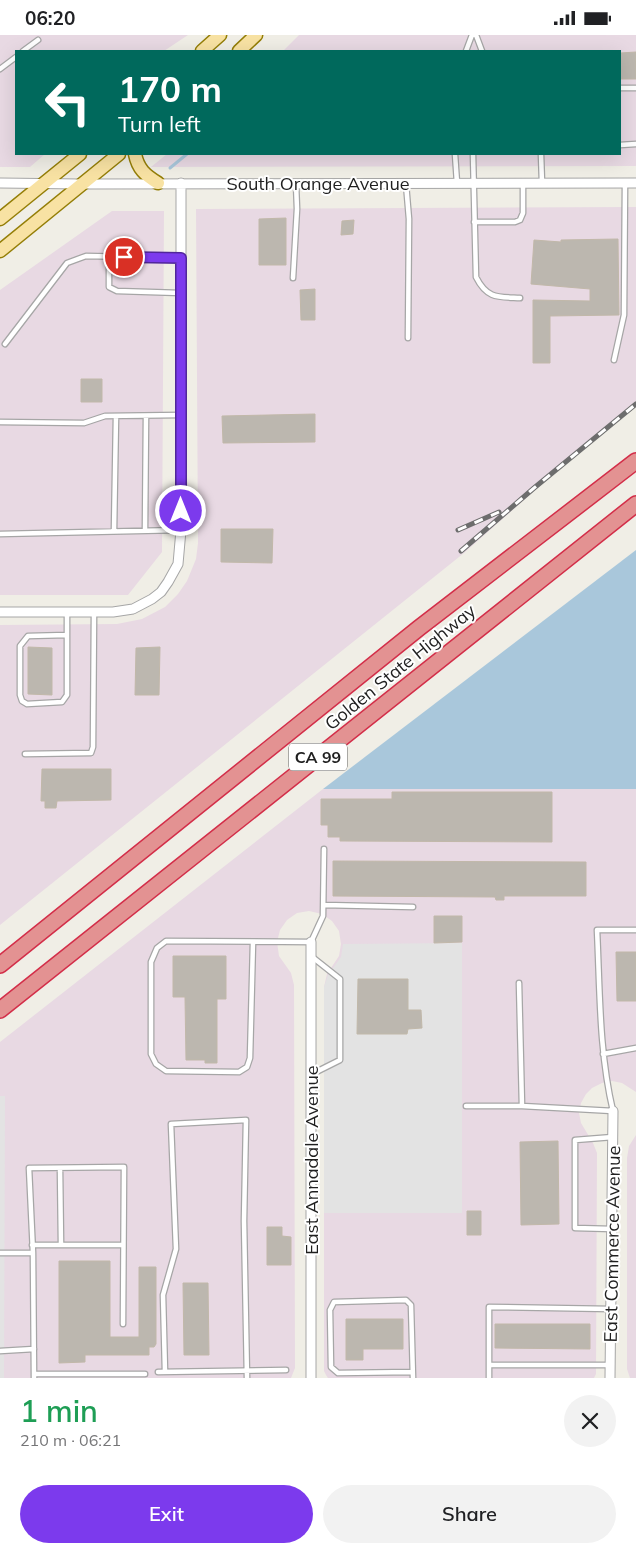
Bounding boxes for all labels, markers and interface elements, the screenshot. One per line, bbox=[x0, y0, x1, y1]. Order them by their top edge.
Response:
text: 06:20 bbox=[25, 6, 75, 30]
text: 170 m bbox=[118, 67, 222, 111]
icon: left bbox=[35, 70, 100, 135]
text: Turn left bbox=[118, 110, 201, 138]
street label: South Orange Avenue bbox=[226, 172, 410, 195]
pin bbox=[103, 236, 145, 278]
icon: arrive bbox=[110, 243, 138, 271]
position arrow bbox=[154, 484, 206, 536]
street label: Golden State Highway bbox=[320, 599, 480, 735]
road number: CA 99 bbox=[289, 744, 347, 771]
street label: East Annadale Avenue bbox=[300, 1065, 323, 1255]
street label: East Commerce Avenue bbox=[599, 1145, 625, 1343]
text: 1 min bbox=[20, 1392, 98, 1430]
button: close bbox=[564, 1395, 616, 1447]
text: 210 m · 06:21 bbox=[20, 1430, 121, 1450]
button: Exit bbox=[20, 1485, 313, 1543]
button: Share bbox=[323, 1485, 616, 1543]

